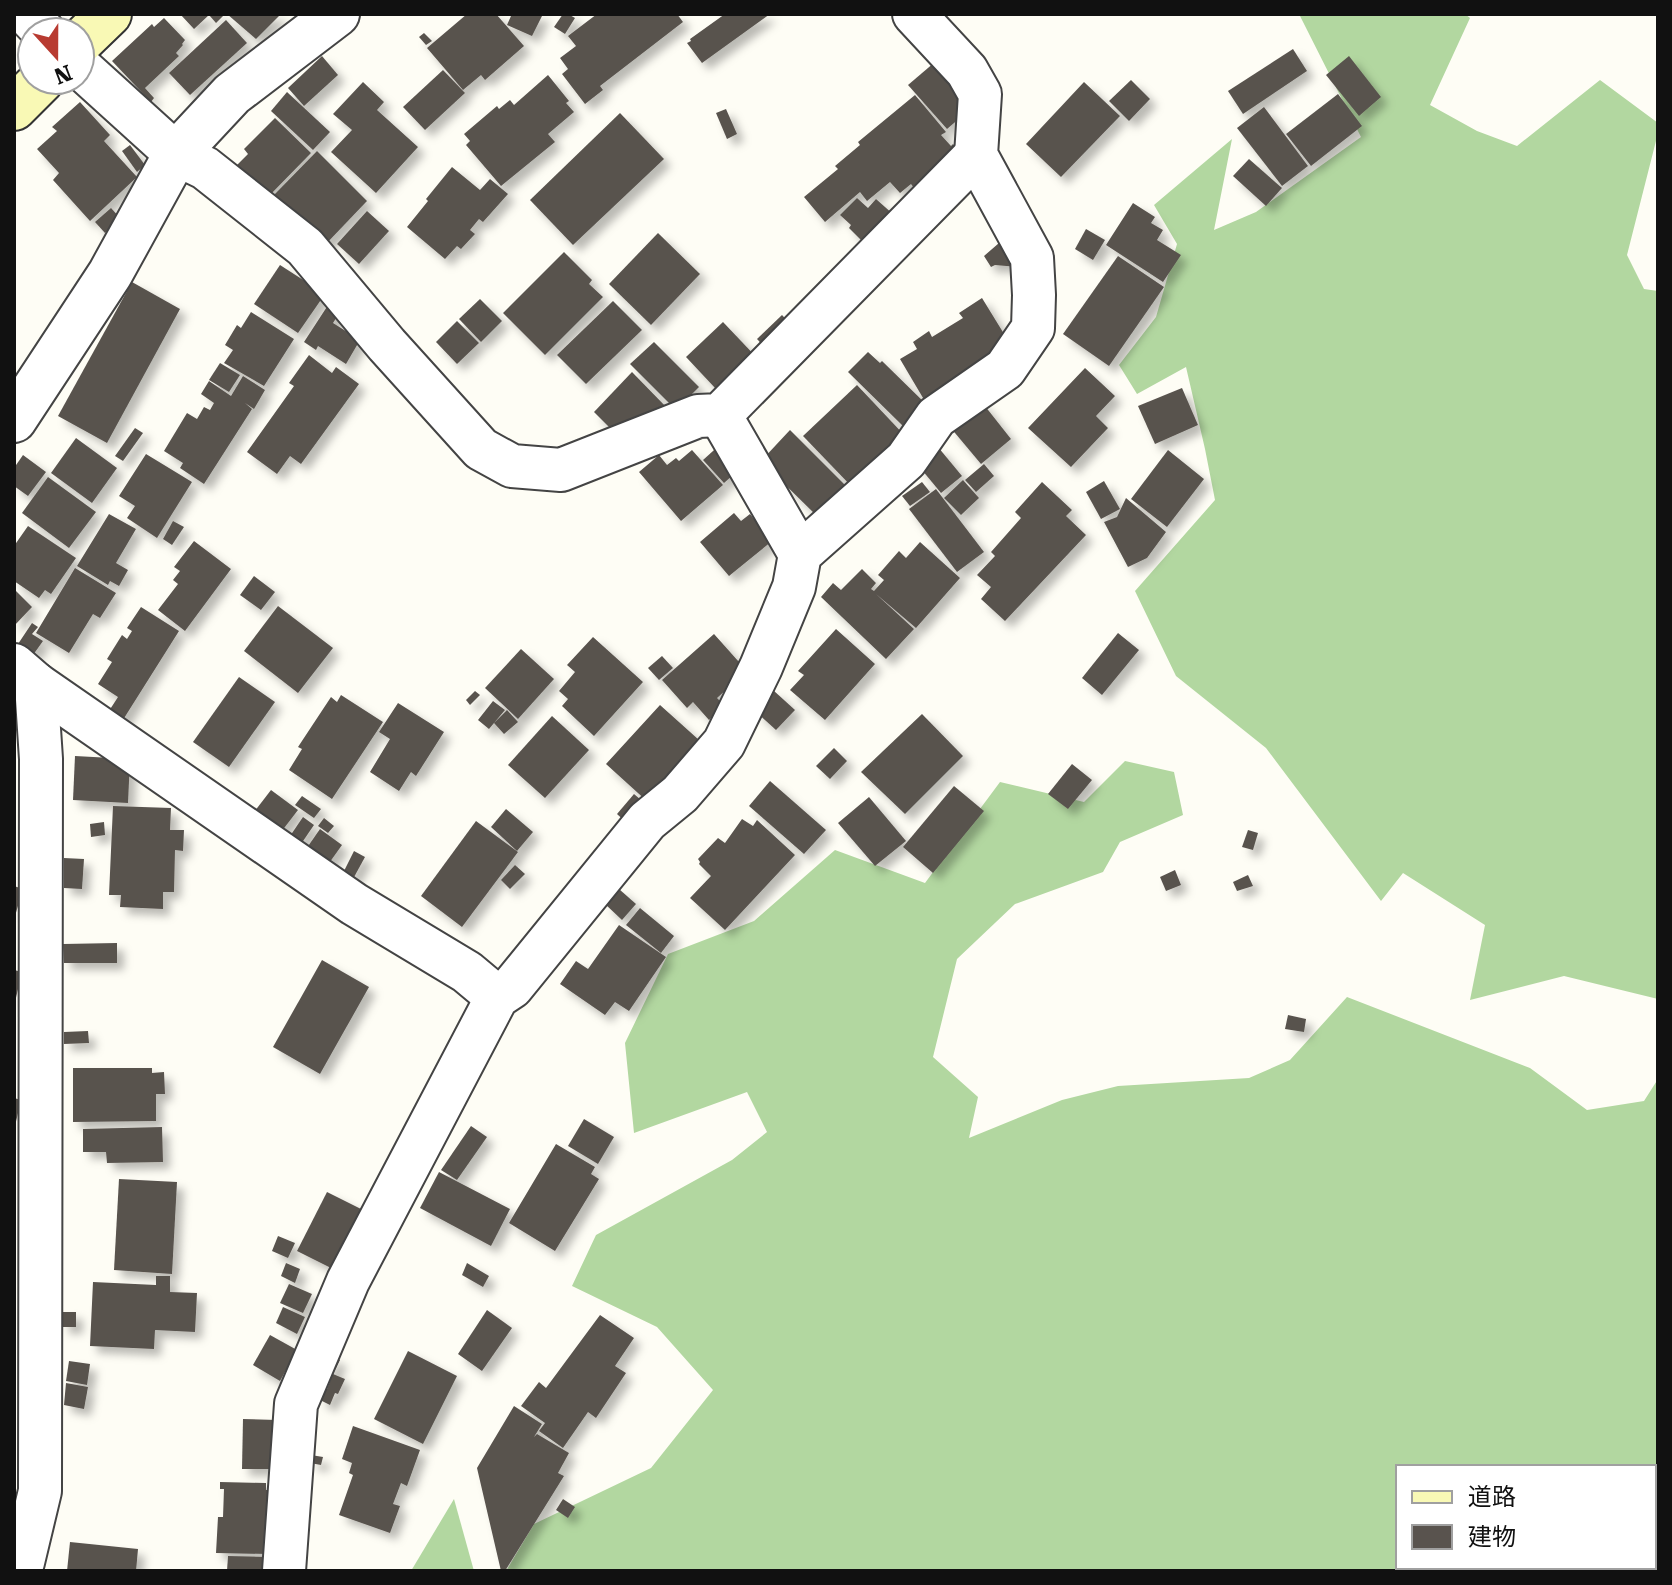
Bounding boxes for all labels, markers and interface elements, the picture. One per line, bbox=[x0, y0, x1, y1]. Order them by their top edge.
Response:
north arrow bbox=[16, 16, 96, 96]
text: N bbox=[51, 59, 75, 89]
legend bbox=[1396, 1465, 1656, 1569]
text: 道路 bbox=[1468, 1483, 1516, 1511]
text: 建物 bbox=[1468, 1523, 1516, 1551]

